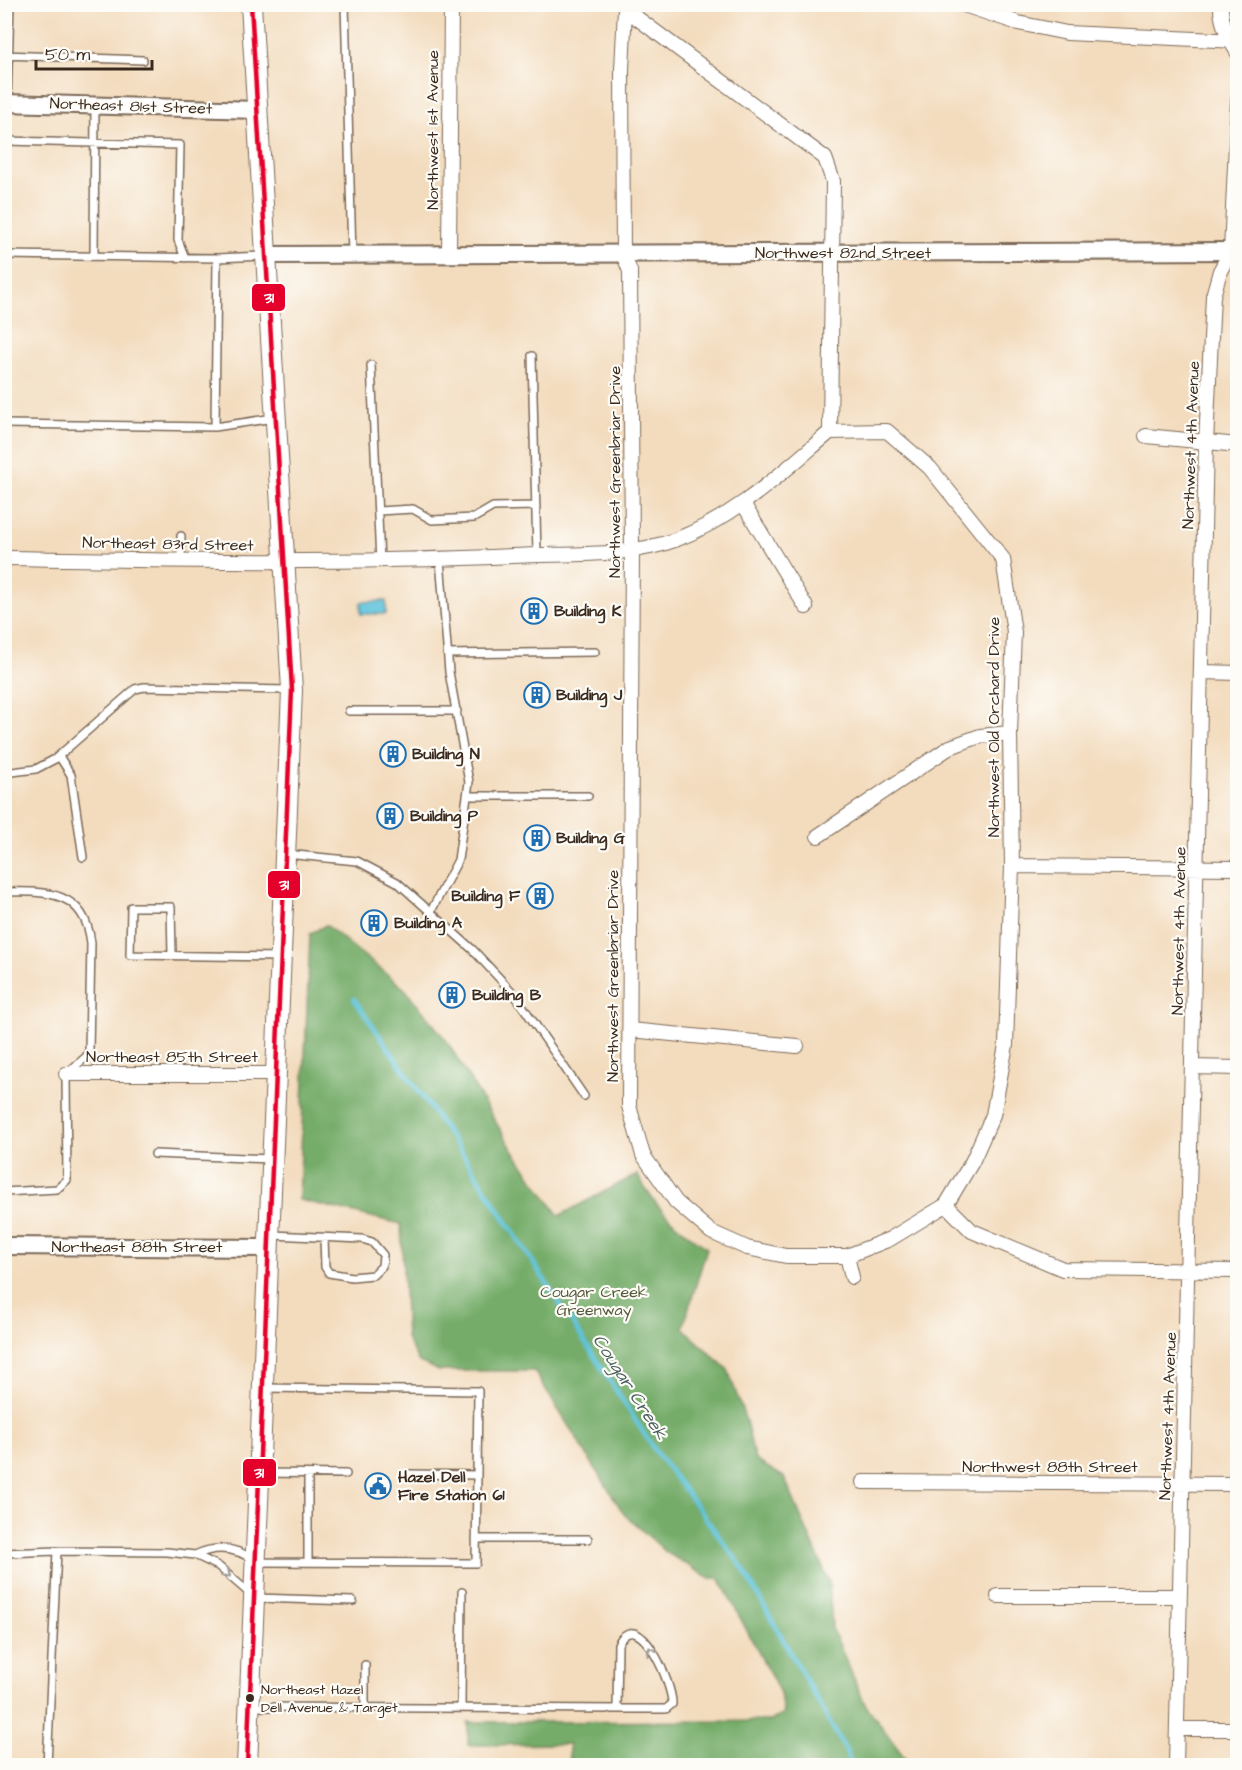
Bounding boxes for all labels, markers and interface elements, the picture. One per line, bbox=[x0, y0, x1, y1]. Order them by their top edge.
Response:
scale bar bbox=[36, 33, 152, 71]
text: 50 m bbox=[45, 42, 90, 67]
street label: Northwest 1st Avenue bbox=[422, 50, 444, 210]
street label: Northeast 81st Street bbox=[49, 92, 213, 120]
street label: Northwest 82nd Street bbox=[755, 242, 932, 264]
line badge: 31 bbox=[251, 283, 286, 312]
text: 31 bbox=[263, 287, 275, 309]
street label: Northwest 4th Avenue bbox=[1177, 360, 1205, 530]
street label: Northwest Greenbriar Drive bbox=[604, 366, 626, 578]
street label: Northeast 83rd Street bbox=[82, 532, 254, 557]
building icon: Building K bbox=[519, 596, 549, 626]
place label: Building K bbox=[554, 600, 622, 624]
street label: Northwest Old Orchard Drive bbox=[983, 616, 1005, 837]
building icon: Building J bbox=[522, 680, 552, 710]
place label: Building J bbox=[556, 684, 623, 708]
building icon: Building N bbox=[378, 739, 408, 769]
place label: Building N bbox=[412, 743, 480, 767]
building icon: Building P bbox=[375, 801, 405, 831]
place label: Building P bbox=[410, 805, 479, 829]
building icon: Building G bbox=[522, 823, 552, 853]
place label: Building G bbox=[556, 827, 626, 851]
street label: Northwest 4th Avenue bbox=[1167, 846, 1191, 1015]
line badge: 31 bbox=[267, 870, 301, 899]
street label: Northwest Greenbriar Drive bbox=[602, 870, 624, 1082]
text: 31 bbox=[278, 874, 290, 896]
building icon: Building F bbox=[525, 881, 555, 911]
place label: Building F bbox=[451, 885, 521, 909]
building icon: Building A bbox=[359, 908, 389, 938]
place label: Building A bbox=[394, 912, 463, 936]
building icon: Building B bbox=[437, 980, 467, 1010]
place label: Building B bbox=[472, 984, 542, 1008]
street label: Northeast 85th Street bbox=[86, 1046, 258, 1068]
street label: Northeast 88th Street bbox=[52, 1236, 223, 1258]
park label: Cougar Creek Greenway bbox=[540, 1281, 648, 1322]
water label: Cougar Creek bbox=[586, 1330, 674, 1446]
street label: Northwest 4th Avenue bbox=[1154, 1331, 1182, 1501]
street label: Northwest 88th Street bbox=[962, 1456, 1138, 1478]
line badge: 31 bbox=[242, 1458, 277, 1487]
text: 31 bbox=[253, 1462, 265, 1484]
place label: Hazel Dell Fire Station 61 bbox=[398, 1466, 506, 1506]
public building icon: Hazel Dell Fire Station 61 bbox=[363, 1471, 393, 1501]
one-way arrow bbox=[220, 1566, 231, 1577]
one-way arrow bbox=[647, 1647, 658, 1657]
place label: Northeast Hazel Dell Avenue & Target bbox=[261, 1680, 398, 1718]
marker: Northeast Hazel Dell Avenue & Target bbox=[244, 1692, 256, 1704]

